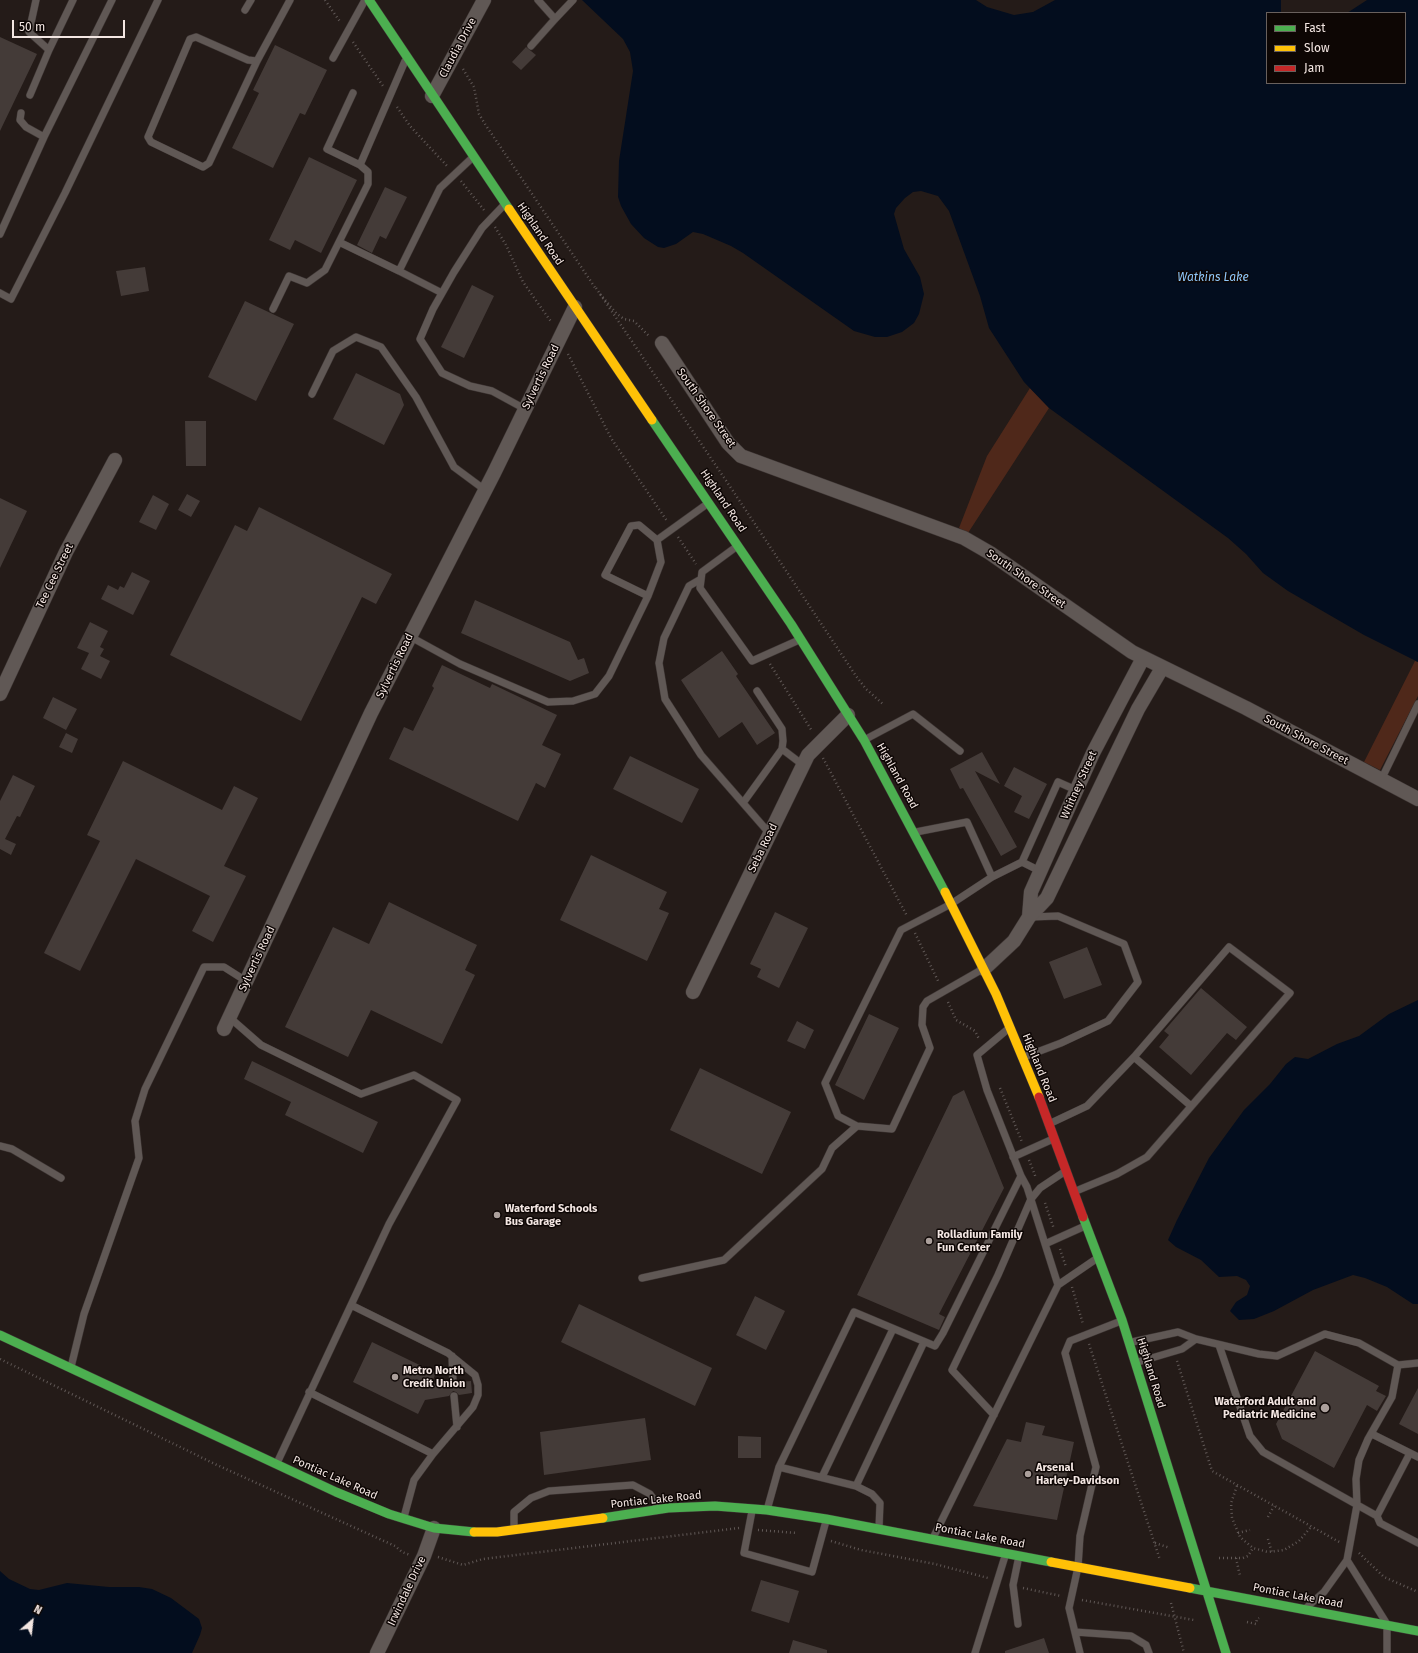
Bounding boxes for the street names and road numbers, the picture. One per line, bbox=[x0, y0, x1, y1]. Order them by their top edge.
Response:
street label: Claudia Drive bbox=[437, 16, 479, 80]
street label: Highland Road bbox=[514, 200, 566, 268]
street label: Sylvertis Road bbox=[520, 342, 562, 412]
street label: South Shore Street bbox=[674, 366, 738, 450]
street label: Highland Road bbox=[697, 467, 749, 535]
street label: Tee Cee Street bbox=[34, 541, 76, 611]
street label: South Shore Street bbox=[984, 547, 1068, 611]
street label: Sylvertis Road bbox=[374, 631, 416, 701]
street label: South Shore Street bbox=[1262, 712, 1350, 768]
street label: Highland Road bbox=[873, 741, 921, 811]
street label: Whitney Street bbox=[1058, 749, 1100, 821]
street label: Seba Road bbox=[746, 821, 780, 875]
street label: Sylvertis Road bbox=[236, 924, 278, 994]
street label: Highland Road bbox=[1019, 1032, 1059, 1104]
street label: Highland Road bbox=[1134, 1336, 1168, 1410]
street label: Pontiac Lake Road bbox=[291, 1453, 379, 1503]
street label: Pontiac Lake Road bbox=[610, 1489, 702, 1511]
street label: Pontiac Lake Road bbox=[934, 1521, 1026, 1551]
street label: Irwindale Drive bbox=[385, 1554, 429, 1628]
street label: Pontiac Lake Road bbox=[1252, 1581, 1344, 1611]

